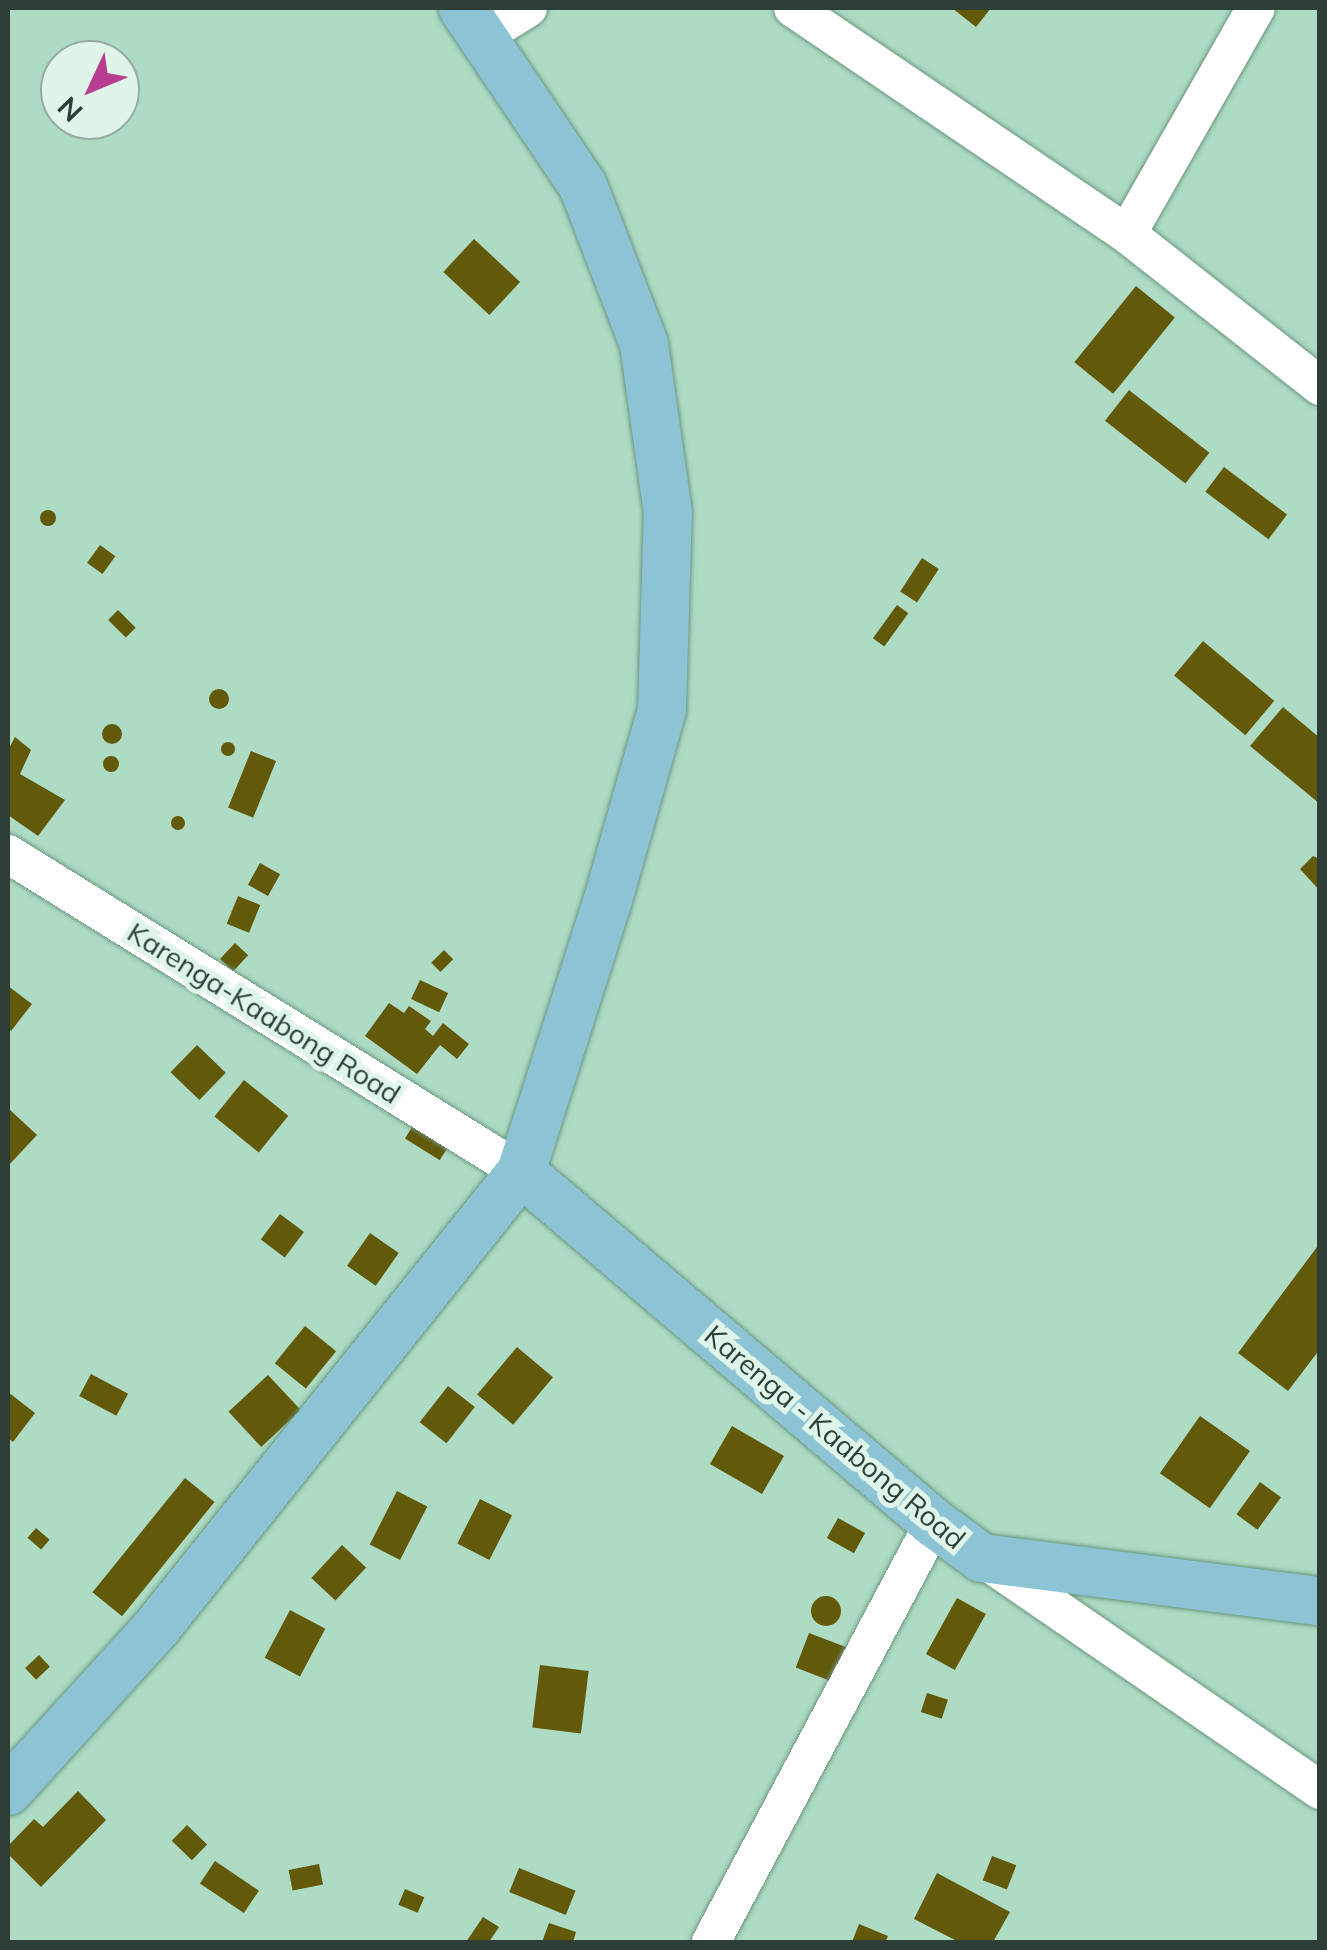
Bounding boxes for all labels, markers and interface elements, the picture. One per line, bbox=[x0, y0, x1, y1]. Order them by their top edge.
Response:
north arrow bbox=[40, 40, 140, 140]
text: N bbox=[50, 90, 89, 130]
street label: Karenga-Kaabong Road bbox=[121, 915, 407, 1111]
street label: Karenga - Kaabong Road bbox=[698, 1318, 972, 1556]

